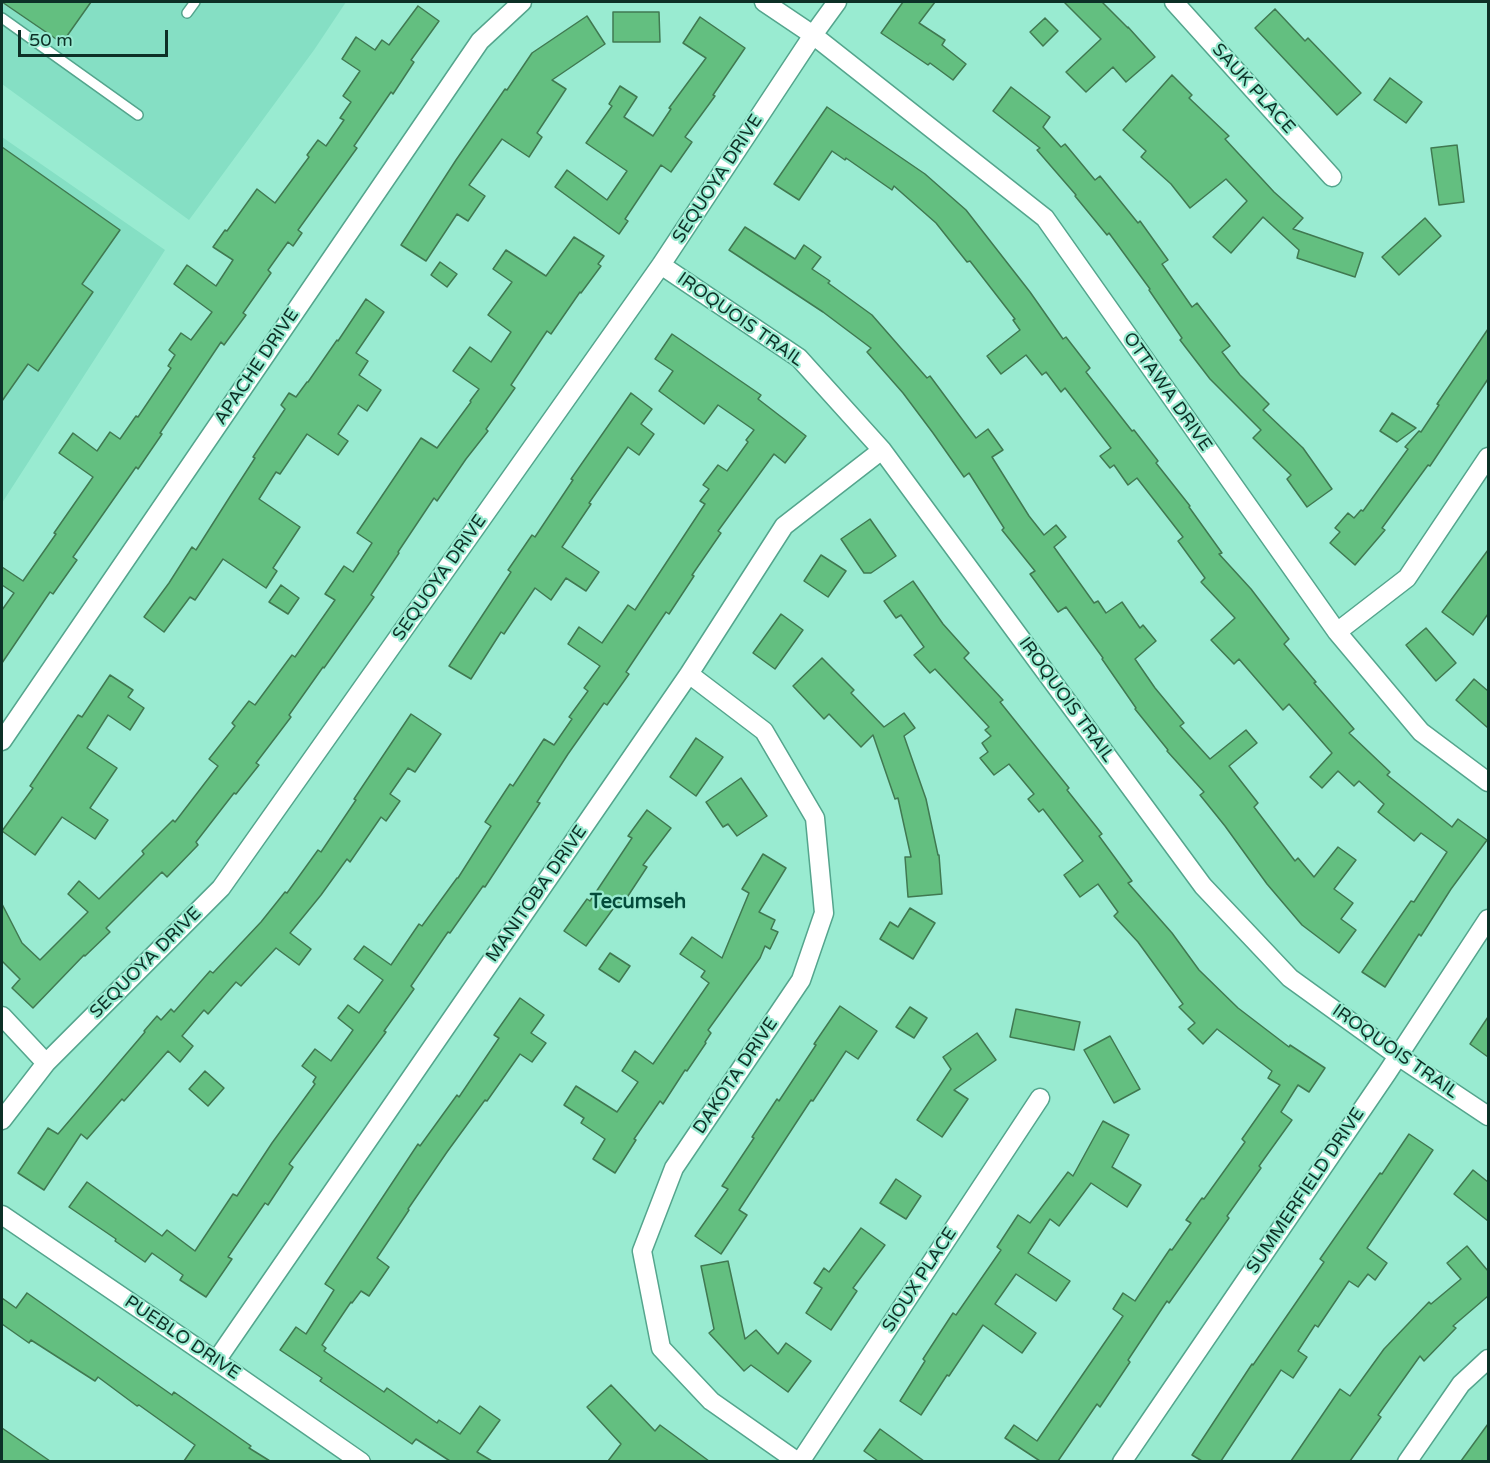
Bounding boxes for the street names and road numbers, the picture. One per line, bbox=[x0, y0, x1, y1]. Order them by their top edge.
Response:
street label: SAUK PLACE bbox=[1207, 39, 1299, 139]
street label: SEQUOYA DRIVE bbox=[668, 111, 768, 247]
street label: IROQUOIS TRAIL bbox=[673, 268, 807, 372]
street label: APACHE DRIVE bbox=[210, 305, 304, 429]
street label: OTTAWA DRIVE bbox=[1118, 328, 1216, 456]
street label: SEQUOYA DRIVE bbox=[389, 511, 491, 645]
street label: IROQUOIS TRAIL bbox=[1013, 633, 1119, 767]
street label: MANITOBA DRIVE bbox=[482, 822, 592, 966]
street label: SEQUOYA DRIVE bbox=[86, 903, 206, 1023]
street label: IROQUOIS TRAIL bbox=[1328, 1000, 1462, 1104]
street label: DAKOTA DRIVE bbox=[689, 1014, 783, 1138]
street label: SUMMERFIELD DRIVE bbox=[1242, 1104, 1370, 1278]
street label: SIOUX PLACE bbox=[878, 1224, 962, 1336]
street label: PUEBLO DRIVE bbox=[120, 1291, 244, 1385]

